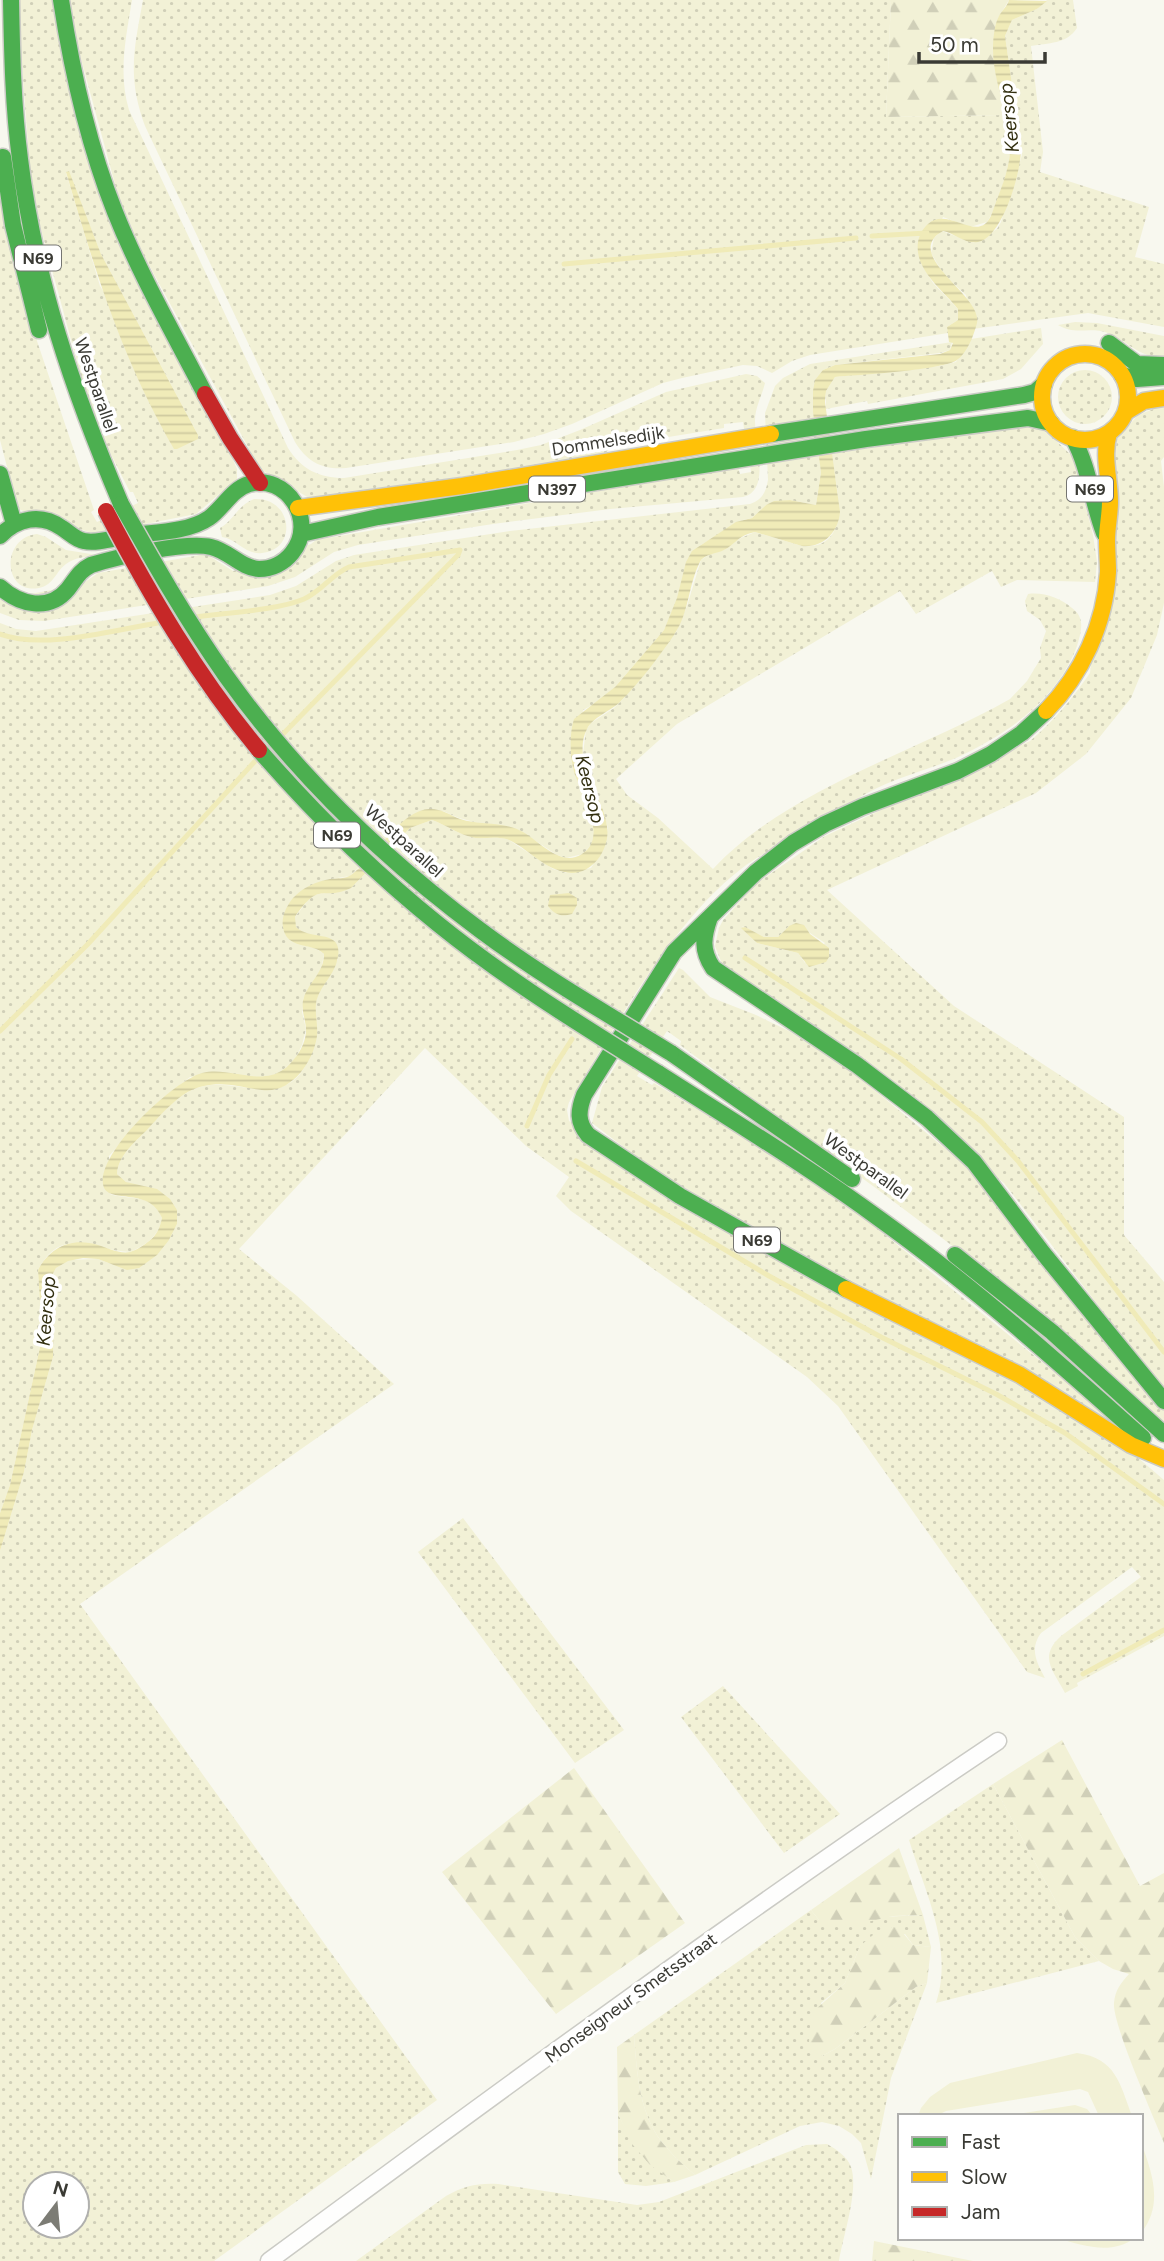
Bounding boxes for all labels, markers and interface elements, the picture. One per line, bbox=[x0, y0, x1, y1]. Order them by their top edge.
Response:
scale bar bbox=[919, 21, 1045, 65]
text: 50 m bbox=[930, 32, 979, 57]
water label: Keersop bbox=[994, 82, 1024, 154]
road number: N69 bbox=[15, 246, 61, 270]
street label: Westparallel bbox=[70, 335, 122, 435]
street label: Dommelsedijk bbox=[550, 421, 666, 461]
road number: N397 bbox=[529, 476, 585, 502]
road number: N69 bbox=[1067, 476, 1113, 502]
water label: Keersop bbox=[570, 752, 610, 826]
street label: Westparallel bbox=[360, 800, 448, 882]
road number: N69 bbox=[314, 822, 360, 848]
street label: Westparallel bbox=[820, 1128, 912, 1204]
road number: N69 bbox=[734, 1228, 780, 1252]
water label: Keersop bbox=[31, 1275, 61, 1347]
street label: Monseigneur Smetsstraat bbox=[541, 1928, 721, 2068]
legend bbox=[898, 2114, 1143, 2240]
text: Fast bbox=[961, 2129, 1001, 2154]
text: Slow bbox=[961, 2164, 1007, 2189]
north arrow bbox=[21, 2170, 91, 2240]
text: N bbox=[50, 2176, 71, 2202]
text: Jam bbox=[961, 2199, 1000, 2224]

